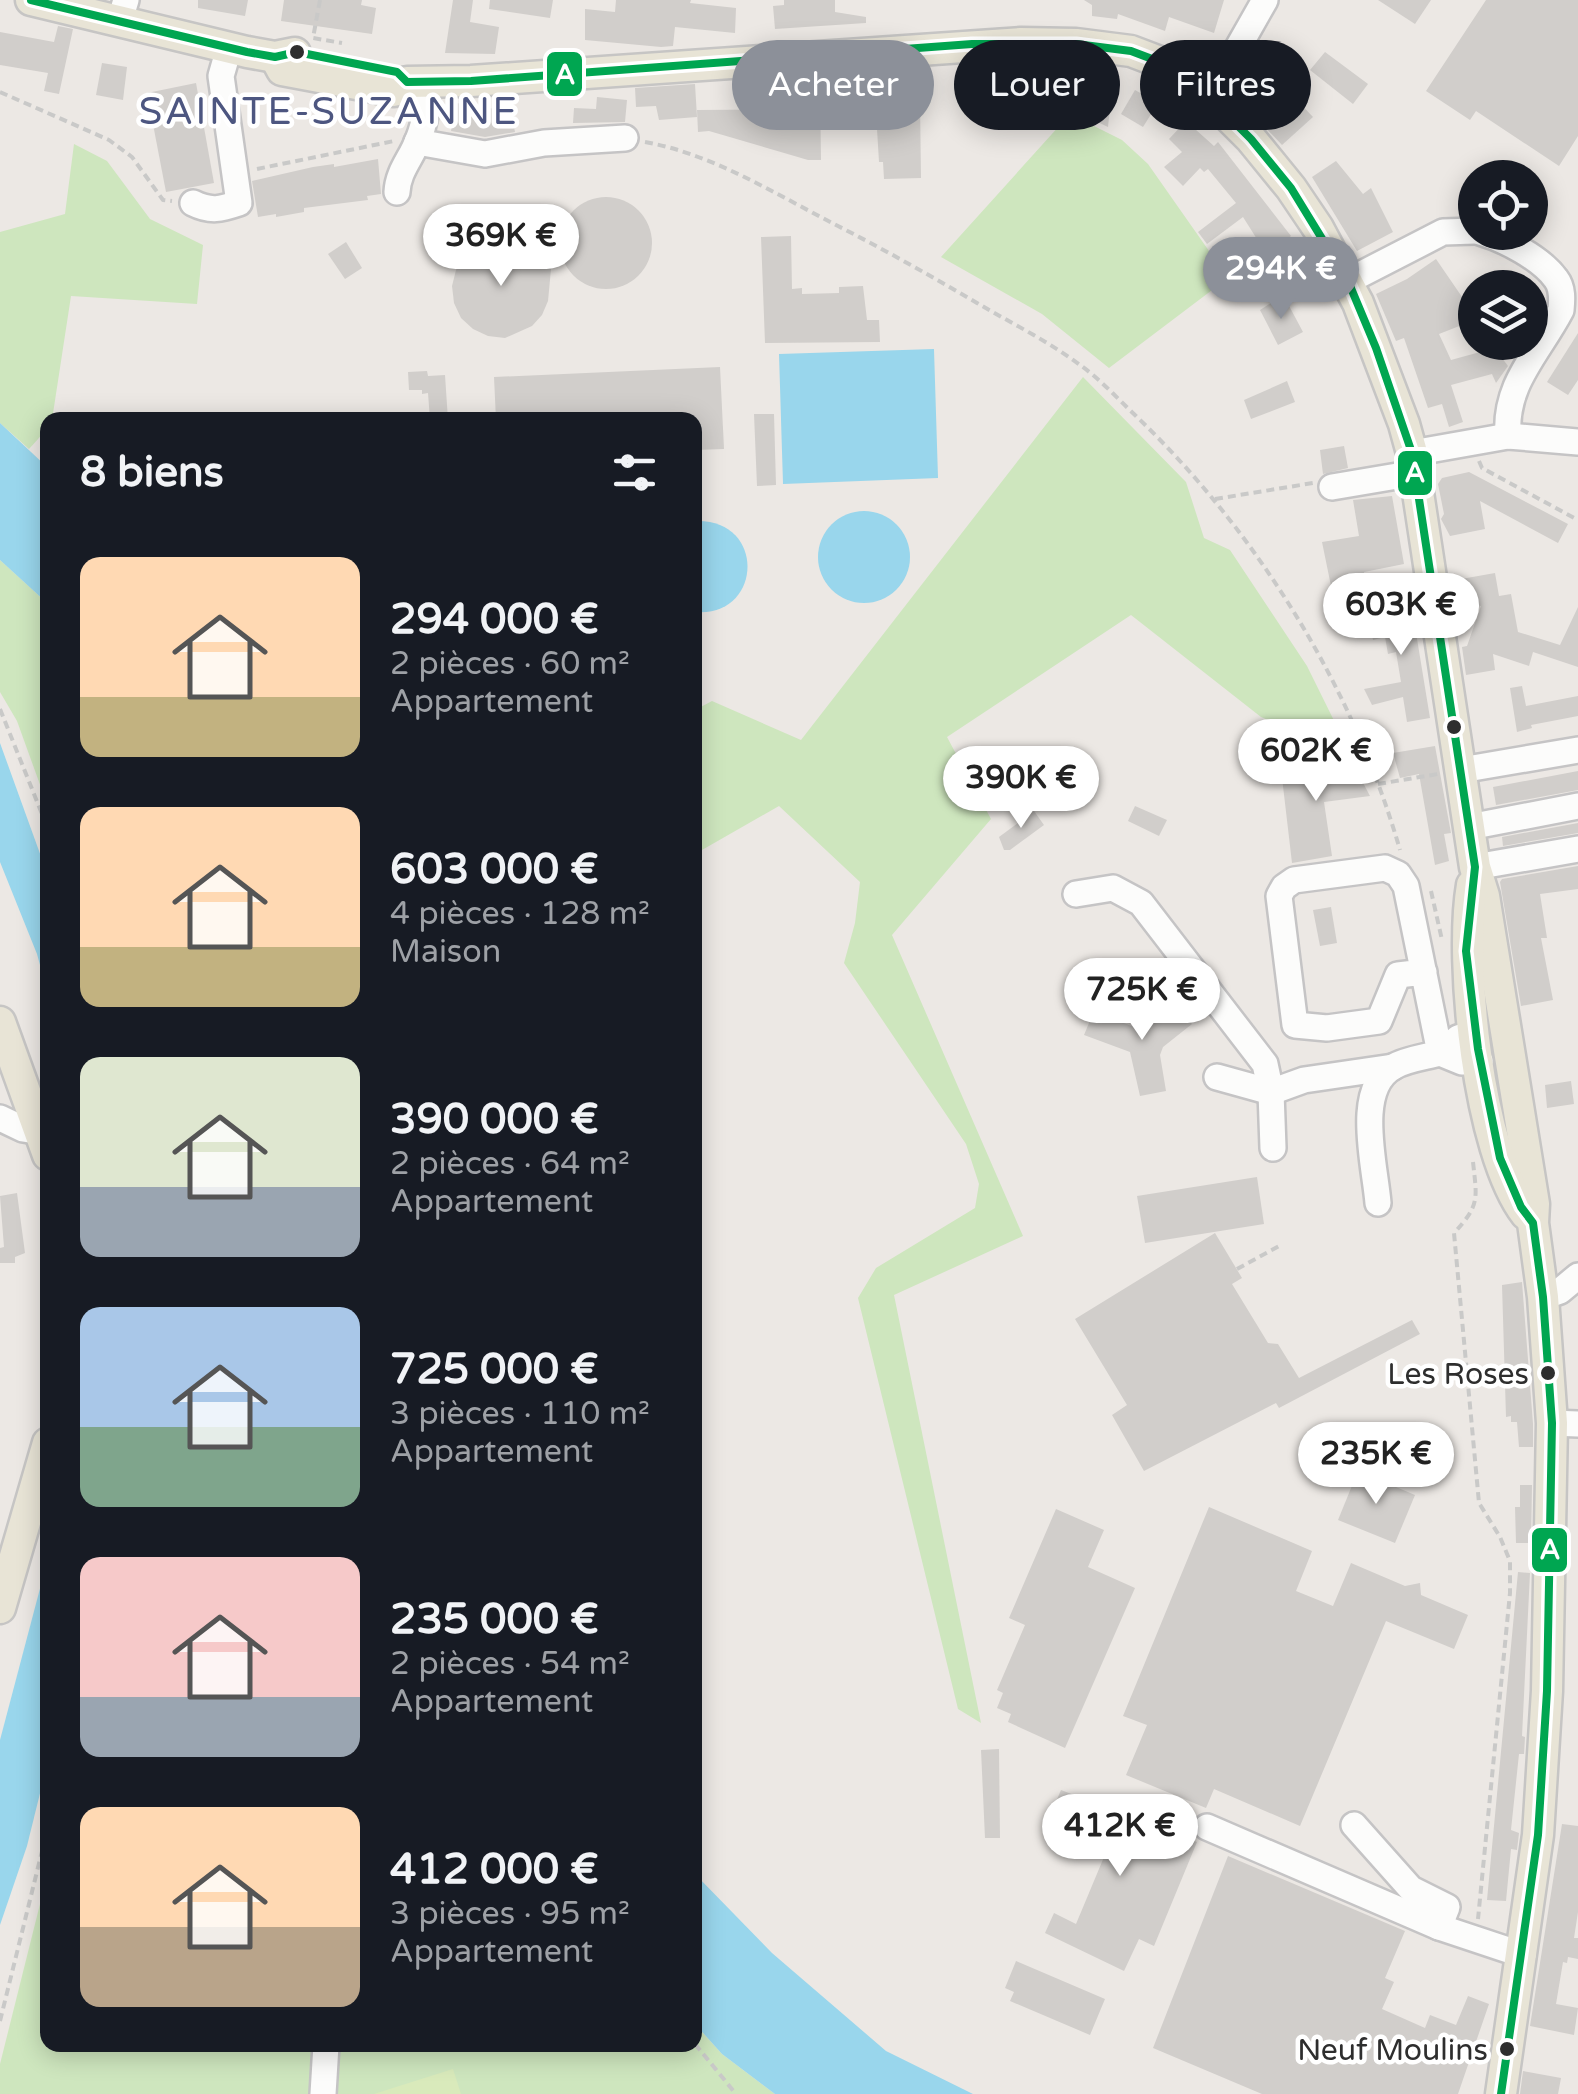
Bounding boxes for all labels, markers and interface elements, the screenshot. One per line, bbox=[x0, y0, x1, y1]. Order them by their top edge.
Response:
chip: Acheter bbox=[732, 40, 934, 130]
chip: Louer bbox=[954, 40, 1120, 130]
chip: Filtres bbox=[1140, 40, 1311, 130]
unlabelled marker bbox=[287, 42, 307, 62]
line badge: A bbox=[545, 50, 584, 98]
text: A bbox=[555, 58, 575, 92]
district label: SAINTE-SUZANNE bbox=[139, 89, 519, 135]
map controls bbox=[1458, 160, 1548, 360]
button: locate bbox=[1458, 160, 1548, 250]
pin: 369K € bbox=[420, 204, 582, 289]
text: 369K € bbox=[445, 217, 557, 255]
pin: 294K € bbox=[1200, 237, 1362, 322]
text: 294K € bbox=[1225, 250, 1337, 288]
button: layers bbox=[1458, 270, 1548, 360]
icon: filters bbox=[607, 445, 662, 500]
text: 8 biens bbox=[80, 447, 224, 498]
line badge: A bbox=[1396, 449, 1434, 497]
text: A bbox=[1405, 456, 1425, 490]
pin: 603K € bbox=[1320, 573, 1482, 658]
text: 603K € bbox=[1345, 586, 1457, 624]
text: 294 000 € bbox=[390, 594, 599, 645]
icon: home bbox=[160, 597, 280, 717]
text: 2 pièces · 60 m² bbox=[390, 645, 630, 683]
text: Appartement bbox=[390, 683, 593, 721]
unlabelled marker bbox=[1444, 717, 1464, 737]
pin: 602K € bbox=[1235, 719, 1397, 804]
text: 602K € bbox=[1260, 732, 1372, 770]
pin: 390K € bbox=[940, 746, 1102, 831]
text: 390K € bbox=[965, 759, 1077, 797]
text: 603 000 € bbox=[390, 844, 599, 895]
icon: home bbox=[160, 847, 280, 967]
text: 4 pièces · 128 m² bbox=[390, 895, 650, 933]
text: Maison bbox=[390, 933, 501, 971]
pin: 725K € bbox=[1061, 958, 1223, 1043]
text: 725K € bbox=[1086, 971, 1198, 1009]
text: 390 000 € bbox=[390, 1094, 599, 1145]
icon: home bbox=[160, 1097, 280, 1217]
text: 2 pièces · 64 m² bbox=[390, 1145, 630, 1183]
text: Appartement bbox=[390, 1183, 593, 1221]
text: 725 000 € bbox=[390, 1344, 599, 1395]
icon: home bbox=[160, 1347, 280, 1467]
place label: Les Roses bbox=[1387, 1356, 1529, 1393]
marker: Les Roses bbox=[1538, 1363, 1558, 1383]
text: 3 pièces · 110 m² bbox=[390, 1395, 650, 1433]
pin: 235K € bbox=[1295, 1422, 1457, 1507]
text: Appartement bbox=[390, 1433, 593, 1471]
text: 235K € bbox=[1320, 1435, 1432, 1473]
line badge: A bbox=[1530, 1526, 1569, 1574]
text: A bbox=[1540, 1533, 1560, 1567]
text: 235 000 € bbox=[390, 1594, 599, 1645]
icon: home bbox=[160, 1597, 280, 1717]
text: 2 pièces · 54 m² bbox=[390, 1645, 630, 1683]
text: Appartement bbox=[390, 1683, 593, 1721]
pin: 412K € bbox=[1039, 1794, 1201, 1879]
text: 412K € bbox=[1064, 1807, 1176, 1845]
text: 412 000 € bbox=[390, 1844, 599, 1895]
icon: home bbox=[160, 1847, 280, 1967]
text: 3 pièces · 95 m² bbox=[390, 1895, 630, 1933]
text: Appartement bbox=[390, 1933, 593, 1971]
place label: Neuf Moulins bbox=[1297, 2032, 1488, 2069]
marker: Neuf Moulins bbox=[1497, 2039, 1517, 2059]

